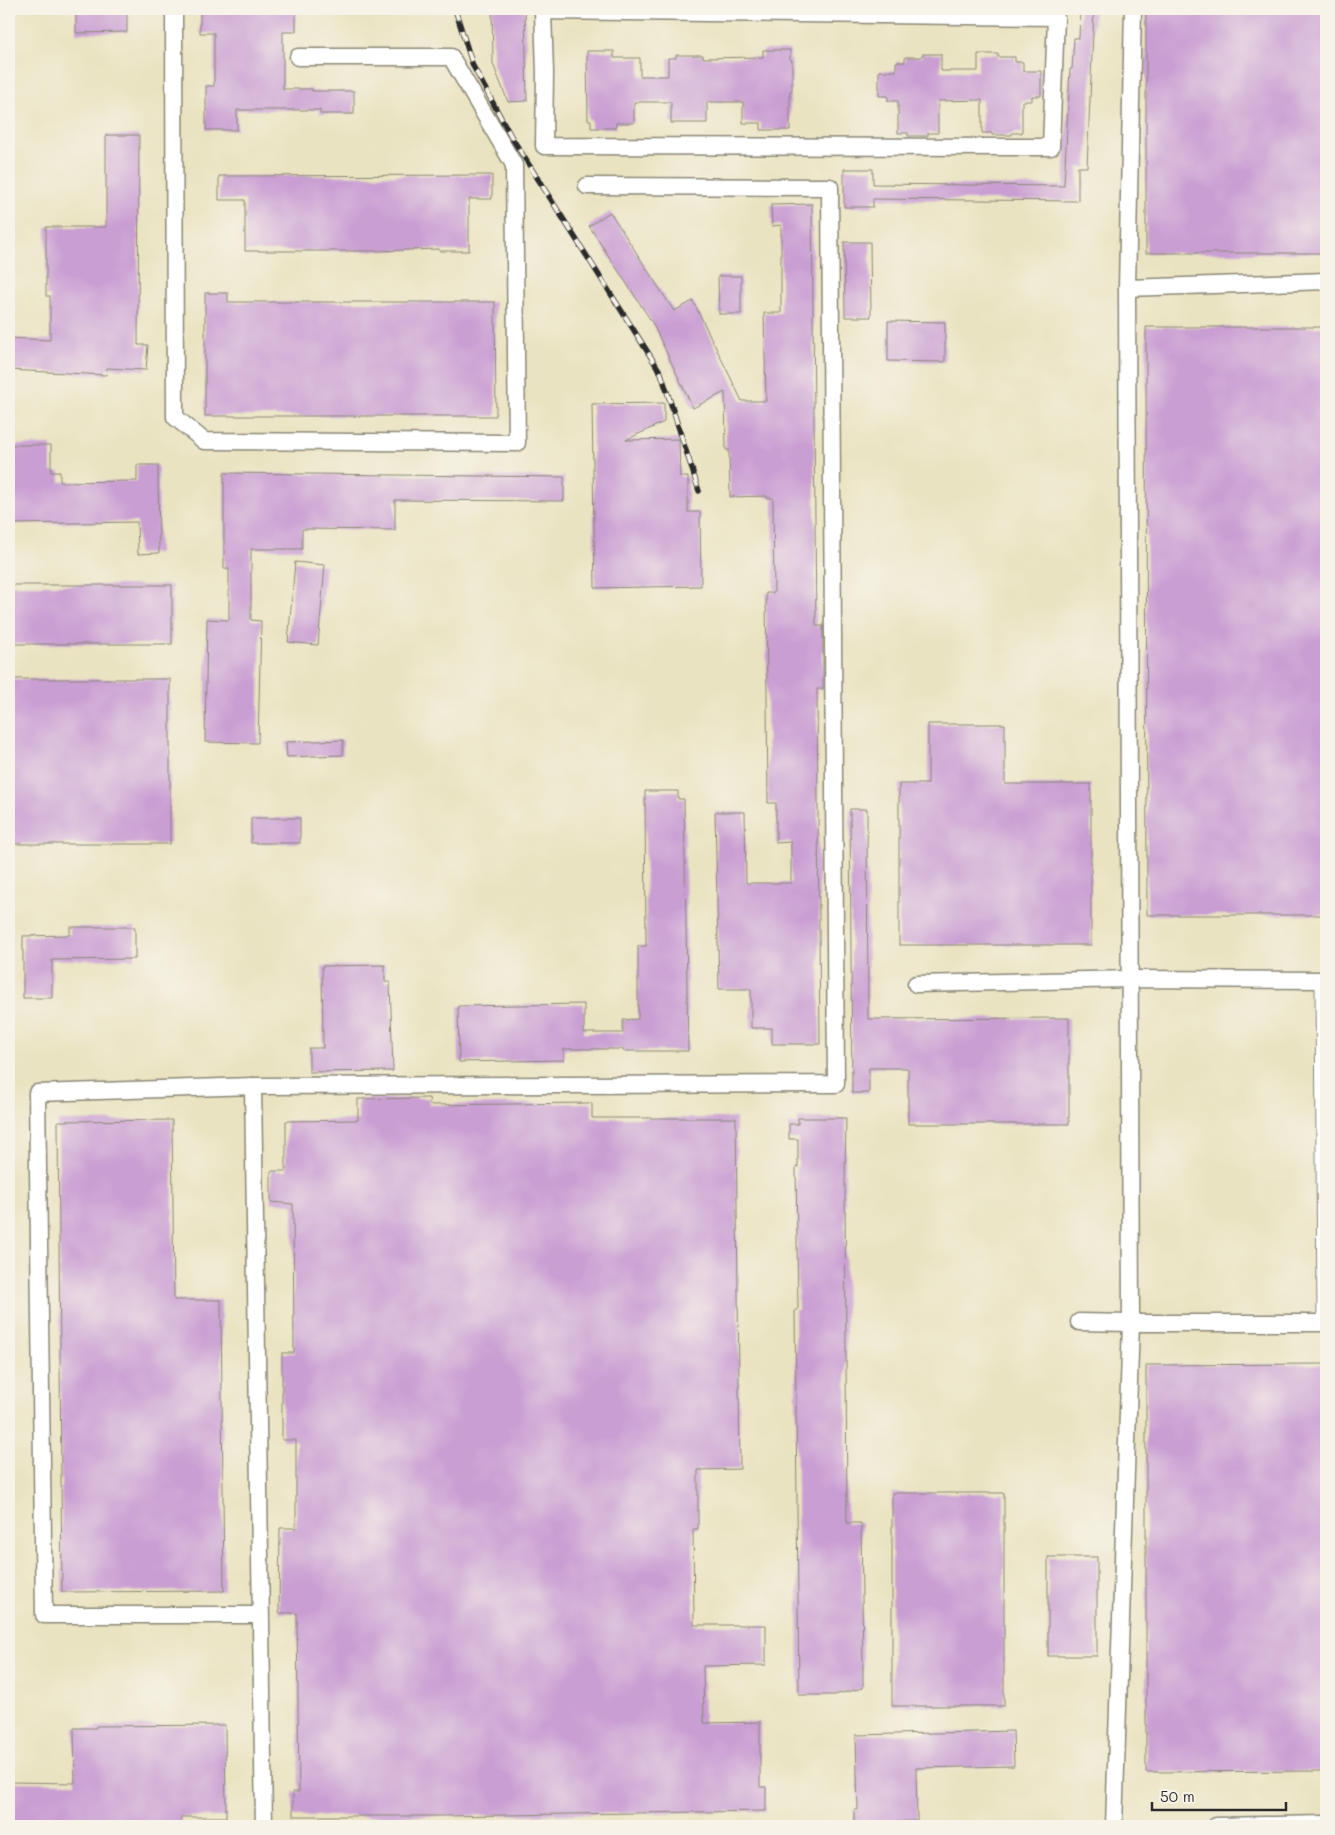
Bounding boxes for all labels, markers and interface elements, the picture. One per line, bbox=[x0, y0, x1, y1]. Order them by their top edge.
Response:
scale bar bbox=[1152, 1780, 1286, 1812]
text: 50 m bbox=[1160, 1786, 1195, 1806]

